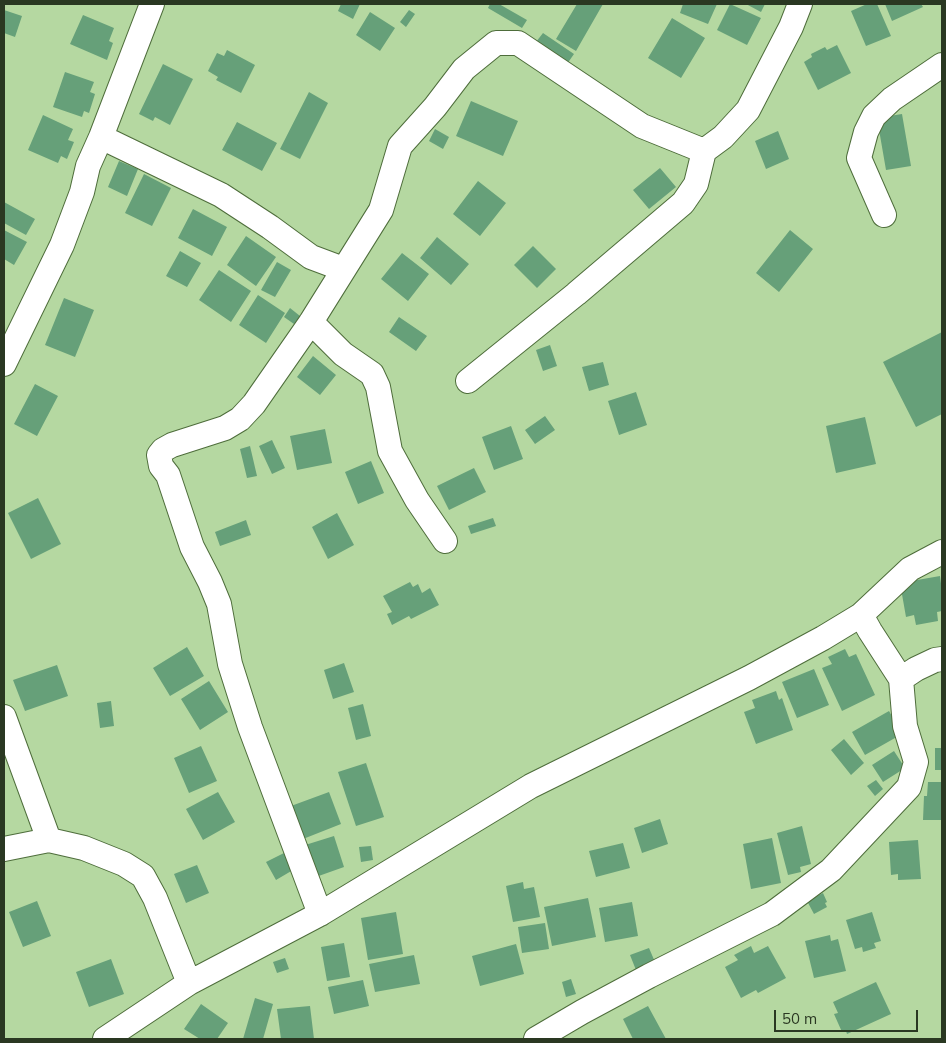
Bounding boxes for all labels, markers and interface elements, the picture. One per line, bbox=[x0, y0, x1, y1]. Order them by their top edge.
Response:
scale bar bbox=[776, 1000, 920, 1032]
text: 50 m bbox=[782, 1009, 817, 1028]

